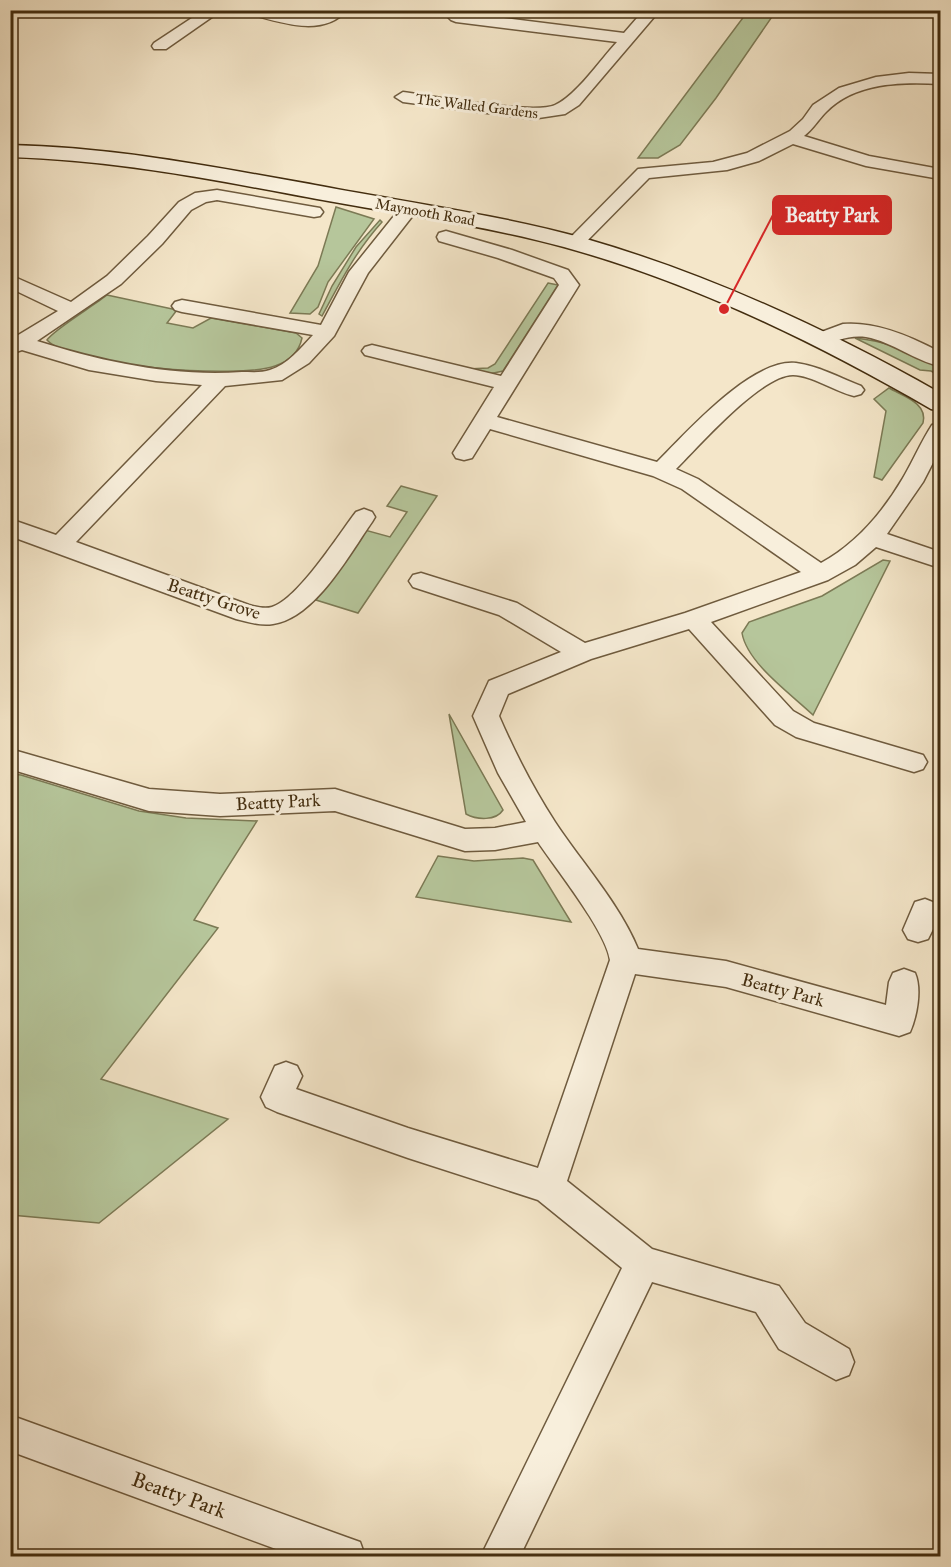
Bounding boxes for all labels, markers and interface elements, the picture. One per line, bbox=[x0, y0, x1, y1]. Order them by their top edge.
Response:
street label: The Walled Gardens bbox=[415, 90, 539, 122]
street label: Maynooth Road bbox=[374, 194, 477, 230]
callout: Beatty Park bbox=[773, 196, 891, 234]
text: Beatty Park bbox=[785, 203, 880, 228]
street label: Beatty Grove bbox=[165, 574, 263, 624]
street label: Beatty Park bbox=[235, 789, 321, 815]
street label: Beatty Park bbox=[739, 968, 827, 1012]
street label: Beatty Park bbox=[128, 1466, 230, 1524]

